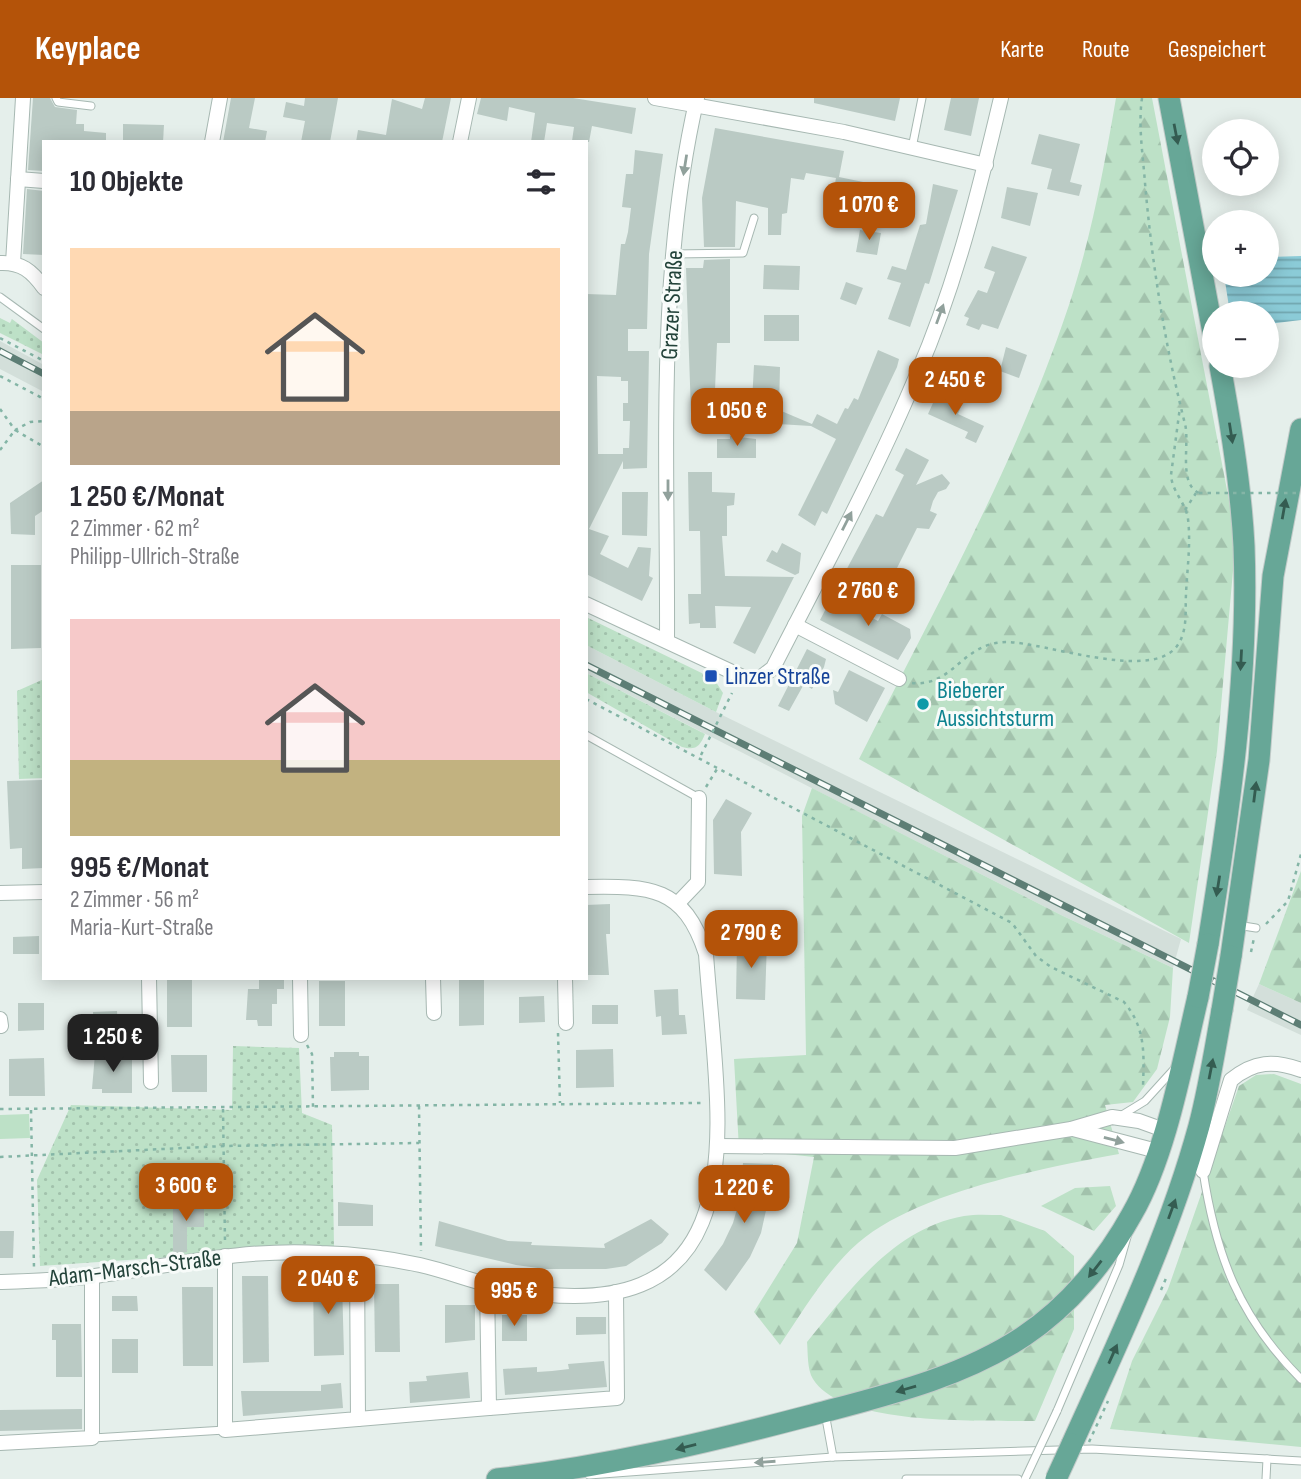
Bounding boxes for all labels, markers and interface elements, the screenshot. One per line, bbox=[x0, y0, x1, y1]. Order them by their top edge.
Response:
text: Keyplace bbox=[35, 29, 141, 69]
text: Karte bbox=[1000, 35, 1044, 64]
text: Route bbox=[1082, 35, 1130, 64]
text: Gespeichert bbox=[1168, 35, 1266, 64]
map controls bbox=[1202, 119, 1279, 378]
button: locate bbox=[1202, 119, 1279, 196]
one-way arrow bbox=[1171, 123, 1182, 145]
one-way arrow bbox=[679, 154, 690, 176]
icon: filters bbox=[522, 163, 560, 201]
text: 10 Objekte bbox=[70, 164, 183, 200]
pin: 1 070 € bbox=[804, 183, 934, 242]
text: 1 070 € bbox=[839, 191, 899, 219]
button: + bbox=[1202, 210, 1279, 287]
street label: Grazer Straße bbox=[655, 250, 689, 360]
icon: home bbox=[252, 294, 378, 420]
button: − bbox=[1202, 301, 1279, 378]
one-way arrow bbox=[935, 304, 946, 325]
pin: 2 450 € bbox=[890, 358, 1020, 417]
text: 2 450 € bbox=[925, 366, 985, 394]
pin: 1 050 € bbox=[672, 388, 802, 448]
text: 1 050 € bbox=[707, 397, 767, 425]
one-way arrow bbox=[1226, 422, 1237, 444]
text: 1 250 €/Monat bbox=[70, 479, 224, 515]
one-way arrow bbox=[662, 479, 674, 501]
one-way arrow bbox=[1279, 498, 1290, 520]
one-way arrow bbox=[840, 511, 852, 531]
text: 2 Zimmer · 62 m² bbox=[70, 515, 200, 543]
text: Philipp-Ullrich-Straße bbox=[70, 543, 239, 571]
pin: 2 760 € bbox=[803, 568, 933, 628]
text: 2 760 € bbox=[838, 577, 898, 605]
one-way arrow bbox=[1235, 649, 1246, 671]
place label: Linzer Straße bbox=[725, 662, 830, 691]
icon: home bbox=[252, 665, 378, 791]
marker: Linzer Straße bbox=[703, 668, 719, 684]
place label: Bieberer Aussichtsturm bbox=[936, 676, 1054, 733]
marker: Bieberer Aussichtsturm bbox=[915, 696, 931, 712]
one-way arrow bbox=[1249, 781, 1260, 803]
text: 995 €/Monat bbox=[70, 850, 209, 886]
one-way arrow bbox=[1212, 875, 1223, 897]
text: 2 Zimmer · 56 m² bbox=[70, 886, 199, 914]
pin: 2 790 € bbox=[686, 910, 816, 970]
text: Maria-Kurt-Straße bbox=[70, 914, 213, 942]
text: 2 790 € bbox=[721, 919, 781, 947]
pin: 1 250 € bbox=[48, 1014, 178, 1074]
text: 1 250 € bbox=[83, 1023, 143, 1051]
one-way arrow bbox=[1206, 1058, 1217, 1080]
one-way arrow bbox=[1104, 1135, 1125, 1145]
pin: 3 600 € bbox=[121, 1164, 251, 1223]
pin: 1 220 € bbox=[679, 1166, 809, 1225]
text: 3 600 € bbox=[155, 1172, 217, 1200]
text: 1 220 € bbox=[714, 1174, 774, 1202]
one-way arrow bbox=[1167, 1198, 1178, 1219]
street label: Adam-Marsch-Straße bbox=[46, 1243, 223, 1293]
pin: 2 040 € bbox=[263, 1256, 393, 1316]
one-way arrow bbox=[1087, 1260, 1102, 1278]
text: 2 040 € bbox=[297, 1265, 359, 1293]
pin: 995 € bbox=[465, 1268, 563, 1328]
text: 995 € bbox=[490, 1277, 538, 1305]
one-way arrow bbox=[1108, 1343, 1119, 1364]
one-way arrow bbox=[896, 1385, 917, 1395]
one-way arrow bbox=[675, 1442, 697, 1453]
one-way arrow bbox=[754, 1457, 776, 1468]

